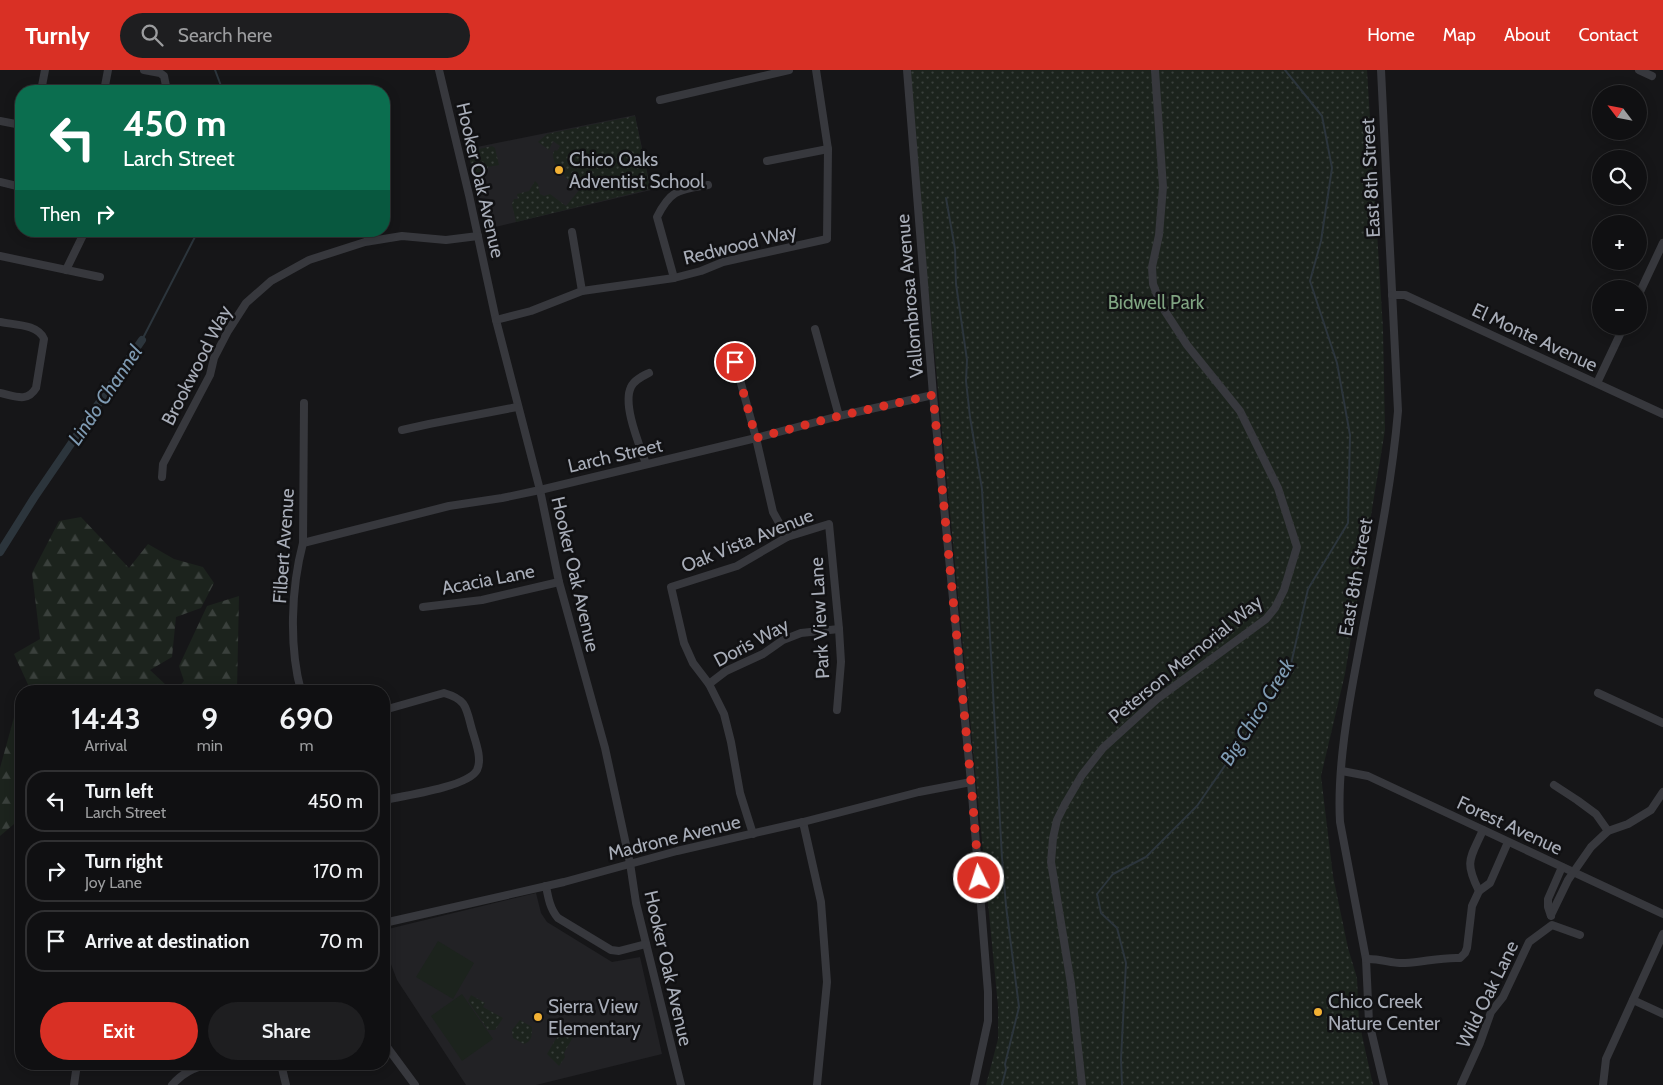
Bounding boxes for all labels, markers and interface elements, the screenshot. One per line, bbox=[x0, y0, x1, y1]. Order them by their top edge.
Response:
search box bbox=[120, 13, 470, 58]
text: Turnly bbox=[25, 21, 90, 50]
icon: search bbox=[138, 21, 166, 49]
text: Search here bbox=[178, 24, 272, 47]
text: Home bbox=[1367, 24, 1415, 46]
text: Map bbox=[1443, 24, 1476, 46]
text: About bbox=[1504, 24, 1550, 46]
text: Contact bbox=[1578, 24, 1638, 46]
north arrow bbox=[1592, 85, 1648, 140]
map controls bbox=[1592, 85, 1647, 335]
street label: Hooker Oak Avenue bbox=[451, 100, 510, 260]
text: 450 m bbox=[123, 102, 227, 145]
icon: left bbox=[40, 105, 105, 170]
street label: East 8th Street bbox=[1356, 117, 1385, 238]
text: Larch Street bbox=[123, 145, 235, 172]
place label: Chico Oaks Adventist School bbox=[569, 148, 705, 193]
button: search bbox=[1592, 150, 1647, 205]
marker: Chico Oaks Adventist School bbox=[553, 164, 565, 176]
icon: right bbox=[91, 200, 119, 228]
text: Then bbox=[40, 203, 81, 226]
street label: Vallombrosa Avenue bbox=[891, 213, 928, 379]
button: + bbox=[1592, 215, 1647, 270]
street label: Redwood Way bbox=[681, 219, 800, 270]
button: − bbox=[1592, 280, 1647, 335]
park label: Bidwell Park bbox=[1108, 291, 1205, 314]
street label: El Monte Avenue bbox=[1468, 298, 1602, 377]
street label: Brookwood Way bbox=[156, 301, 237, 429]
water label: Lindo Channel bbox=[63, 340, 147, 450]
pin bbox=[714, 341, 756, 383]
icon: arrive bbox=[721, 348, 749, 376]
street label: Larch Street bbox=[566, 433, 665, 478]
street label: Filbert Avenue bbox=[268, 487, 299, 604]
street label: Hooker Oak Avenue bbox=[546, 494, 605, 654]
street label: Oak Vista Avenue bbox=[678, 503, 817, 577]
street label: East 8th Street bbox=[1334, 516, 1377, 638]
street label: Park View Lane bbox=[805, 556, 834, 679]
street label: Acacia Lane bbox=[440, 559, 537, 600]
street label: Peterson Memorial Way bbox=[1104, 590, 1267, 728]
street label: Doris Way bbox=[710, 613, 793, 672]
water label: Big Chico Creek bbox=[1215, 653, 1300, 770]
text: 14:43 bbox=[71, 700, 141, 737]
text: 9 bbox=[201, 700, 218, 737]
text: 690 bbox=[279, 700, 334, 737]
text: Arrival bbox=[85, 736, 127, 755]
text: min bbox=[197, 736, 223, 755]
text: m bbox=[299, 736, 314, 755]
text: Turn left bbox=[85, 780, 153, 803]
icon: left bbox=[42, 787, 70, 815]
text: 450 m bbox=[308, 790, 363, 813]
street label: Forest Avenue bbox=[1453, 791, 1566, 860]
text: Larch Street bbox=[85, 803, 166, 822]
street label: Madrone Avenue bbox=[605, 810, 743, 865]
text: Turn right bbox=[85, 850, 163, 873]
position arrow bbox=[952, 851, 1004, 903]
icon: right bbox=[42, 857, 70, 885]
text: 170 m bbox=[313, 860, 363, 883]
text: Joy Lane bbox=[85, 873, 142, 892]
street label: Hooker Oak Avenue bbox=[639, 888, 698, 1048]
icon: arrive bbox=[42, 927, 70, 955]
text: Arrive at destination bbox=[85, 930, 249, 953]
text: 70 m bbox=[319, 930, 363, 953]
street label: Wild Oak Lane bbox=[1452, 937, 1523, 1052]
place label: Chico Creek Nature Center bbox=[1328, 990, 1440, 1035]
place label: Sierra View Elementary bbox=[548, 995, 641, 1040]
button: Exit bbox=[40, 1002, 198, 1060]
button: Share bbox=[208, 1002, 365, 1060]
marker: Chico Creek Nature Center bbox=[1312, 1006, 1324, 1018]
marker: Sierra View Elementary bbox=[532, 1011, 544, 1023]

